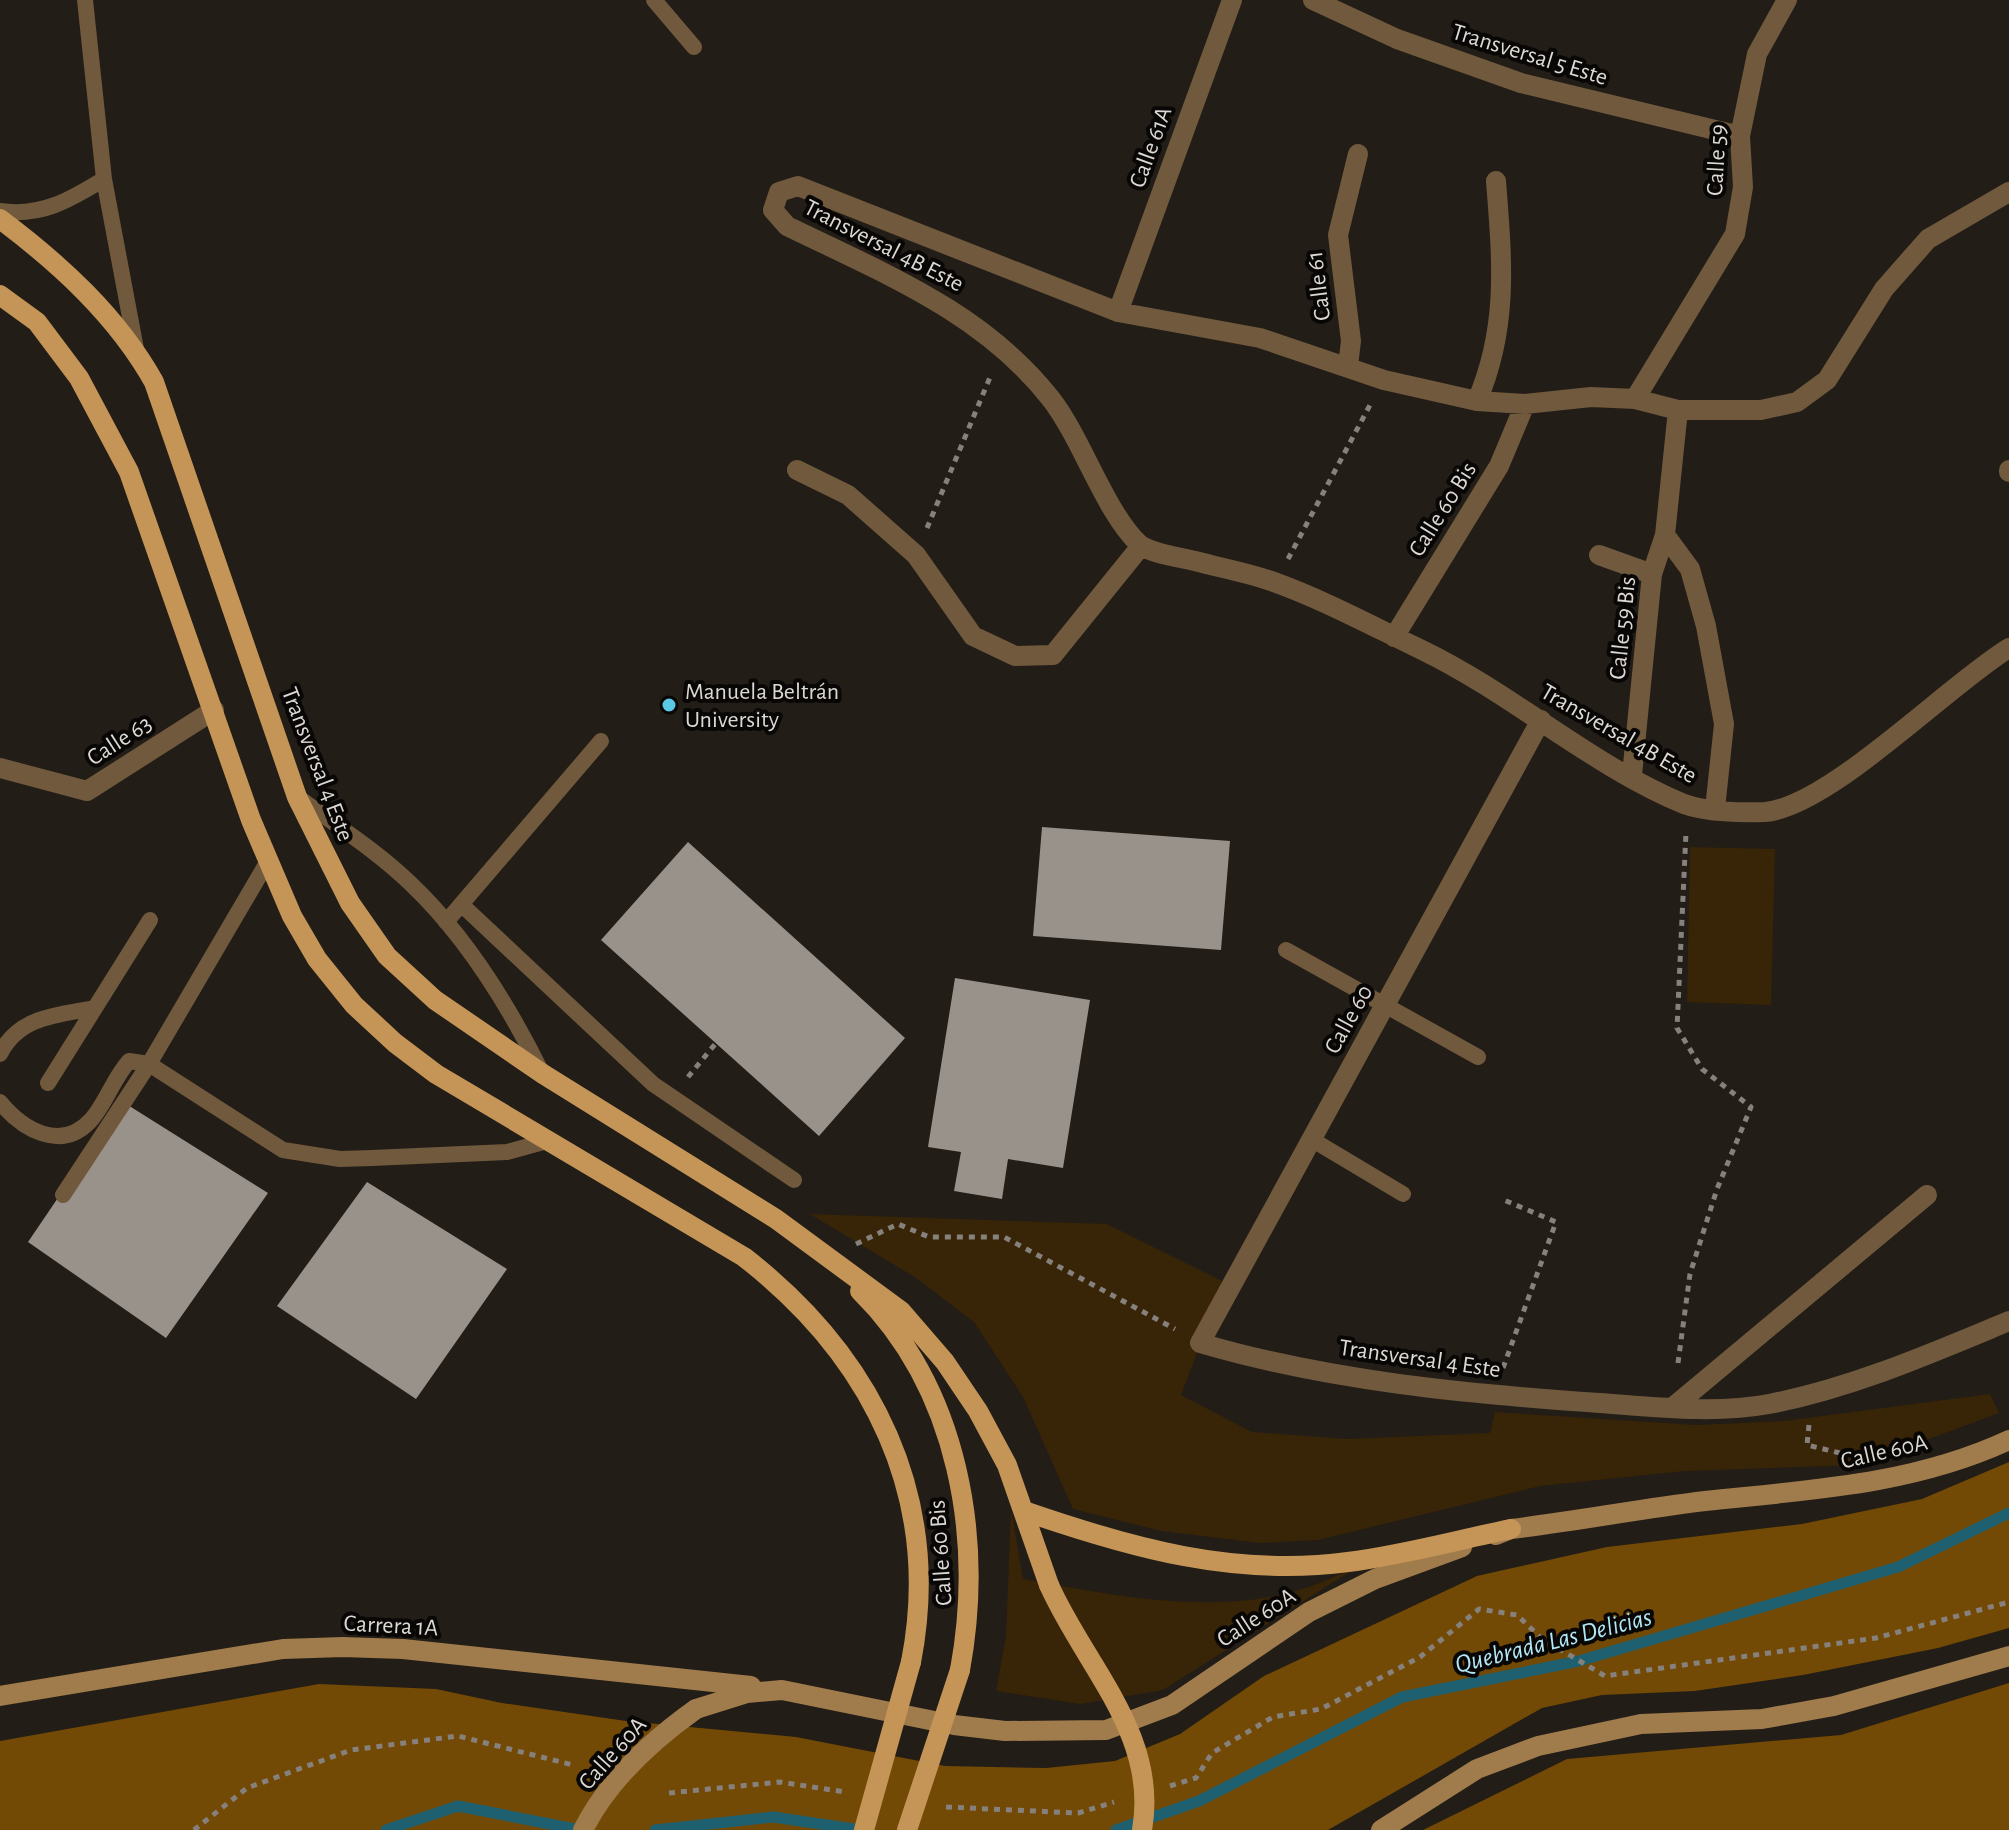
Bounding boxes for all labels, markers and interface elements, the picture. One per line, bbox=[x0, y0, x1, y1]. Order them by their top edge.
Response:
street label: Transversal 5 Este bbox=[1449, 20, 1610, 90]
street label: Calle 61A bbox=[1125, 104, 1177, 191]
street label: Calle 59 bbox=[1703, 124, 1731, 197]
street label: Transversal 4B Este bbox=[800, 195, 967, 296]
street label: Calle 61 bbox=[1303, 250, 1335, 322]
street label: Calle 60 Bis bbox=[1405, 458, 1481, 561]
street label: Calle 59 Bis bbox=[1606, 575, 1640, 681]
place label: Manuela Beltrán University bbox=[685, 680, 839, 732]
street label: Transversal 4B Este bbox=[1536, 680, 1701, 788]
street label: Transversal 4 Este bbox=[277, 684, 357, 845]
marker: Manuela Beltrán University bbox=[660, 696, 678, 714]
street label: Calle 63 bbox=[83, 711, 156, 770]
street label: Calle 60 bbox=[1320, 981, 1377, 1058]
street label: Transversal 4 Este bbox=[1338, 1336, 1502, 1382]
street label: Calle 60A bbox=[1839, 1430, 1930, 1474]
street label: Calle 60 Bis bbox=[925, 1499, 957, 1607]
street label: Calle 60A bbox=[1213, 1584, 1300, 1652]
water label: Quebrada Las Delicias bbox=[1452, 1604, 1654, 1678]
street label: Carrera 1A bbox=[343, 1612, 439, 1640]
street label: Calle 60A bbox=[574, 1713, 651, 1795]

